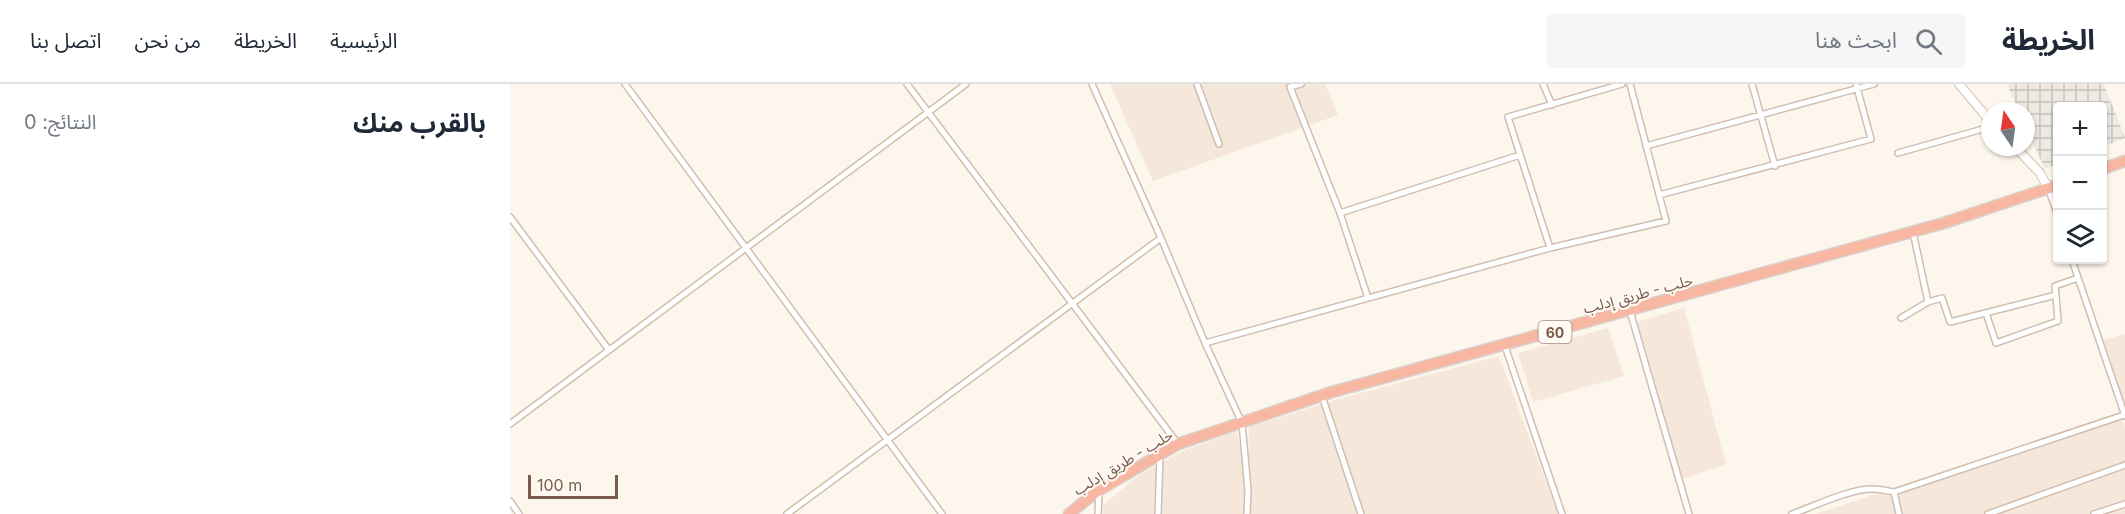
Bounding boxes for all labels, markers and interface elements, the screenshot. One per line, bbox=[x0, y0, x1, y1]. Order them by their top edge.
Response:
search box bbox=[1546, 14, 1966, 68]
text: الخريطة bbox=[2002, 23, 2095, 57]
icon: search bbox=[1912, 25, 1945, 58]
text: ابحث هنا bbox=[1815, 27, 1897, 53]
text: اتصل بنا bbox=[30, 28, 101, 53]
text: من نحن bbox=[134, 28, 201, 53]
text: الخريطة bbox=[234, 28, 297, 53]
text: الرئيسية bbox=[330, 28, 397, 53]
north arrow bbox=[1981, 102, 2035, 156]
map controls bbox=[2053, 102, 2107, 264]
button: + bbox=[2053, 102, 2107, 156]
text: بالقرب منك bbox=[353, 107, 486, 138]
text: النتائج: 0 bbox=[24, 110, 96, 134]
button: − bbox=[2053, 156, 2107, 210]
button: layers bbox=[2053, 210, 2107, 264]
street label: حلب - طريق إدلب bbox=[1581, 270, 1695, 319]
road number: 60 bbox=[1538, 321, 1572, 343]
street label: حلب - طريق إدلب bbox=[1070, 425, 1177, 500]
scale bar bbox=[528, 472, 618, 500]
text: 100 m bbox=[537, 475, 582, 495]

